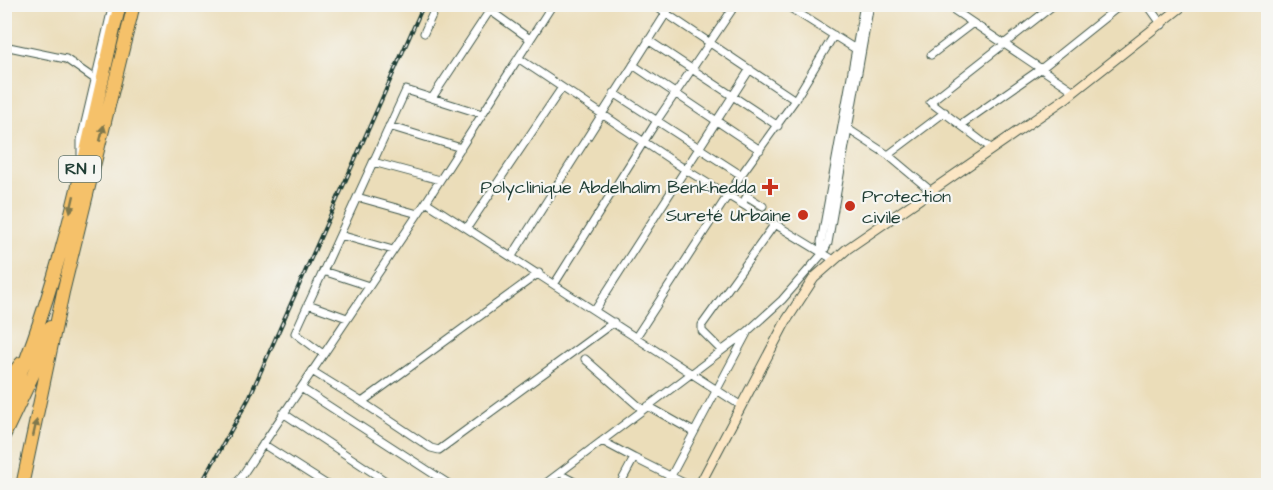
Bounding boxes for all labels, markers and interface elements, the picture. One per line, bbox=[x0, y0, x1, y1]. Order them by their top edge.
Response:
one-way arrow bbox=[98, 124, 108, 142]
road number: RN 1 bbox=[59, 156, 101, 182]
place label: Polyclinique Abdelhalim Benkhedda bbox=[481, 175, 756, 201]
marker: Polyclinique Abdelhalim Benkhedda bbox=[761, 178, 779, 196]
place label: Protection civile bbox=[862, 184, 951, 230]
one-way arrow bbox=[67, 195, 76, 214]
marker: Protection civile bbox=[843, 199, 857, 213]
place label: Sureté Urbaine bbox=[666, 203, 791, 228]
marker: Sureté Urbaine bbox=[796, 208, 810, 222]
one-way arrow bbox=[31, 419, 40, 438]

